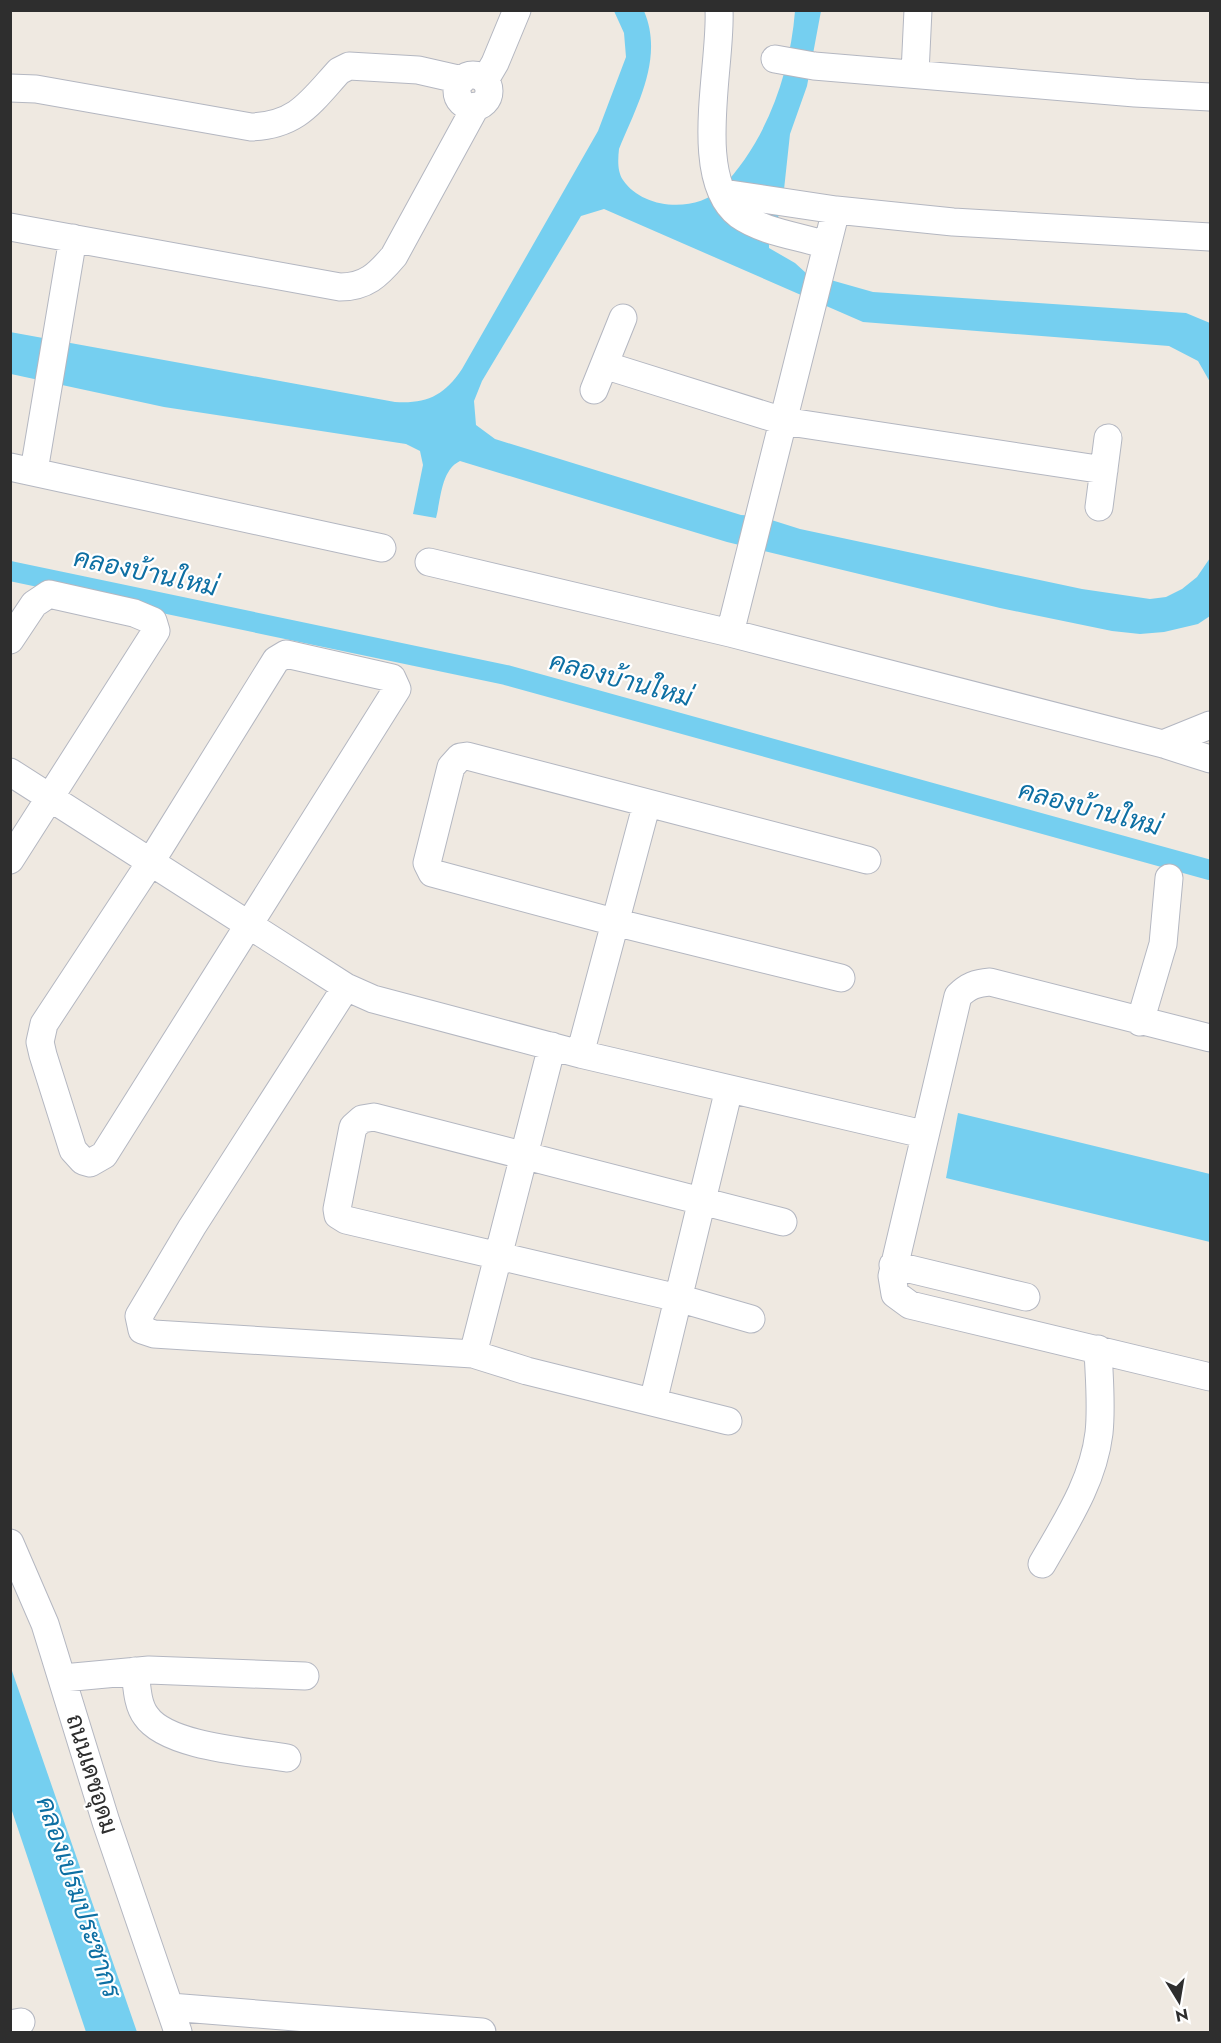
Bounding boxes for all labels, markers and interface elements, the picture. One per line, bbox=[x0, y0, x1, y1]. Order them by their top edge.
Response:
water label: คลองบ้านใหม่ bbox=[70, 538, 224, 606]
water label: คลองบ้านใหม่ bbox=[545, 642, 699, 717]
water label: คลองบ้านใหม่ bbox=[1014, 771, 1168, 846]
street label: ถนนเดชอุดม bbox=[58, 1710, 127, 1838]
water label: คลองเปรมประชากร bbox=[27, 1791, 132, 2004]
north arrow bbox=[1149, 1971, 1209, 2031]
text: N bbox=[1173, 2003, 1190, 2028]

